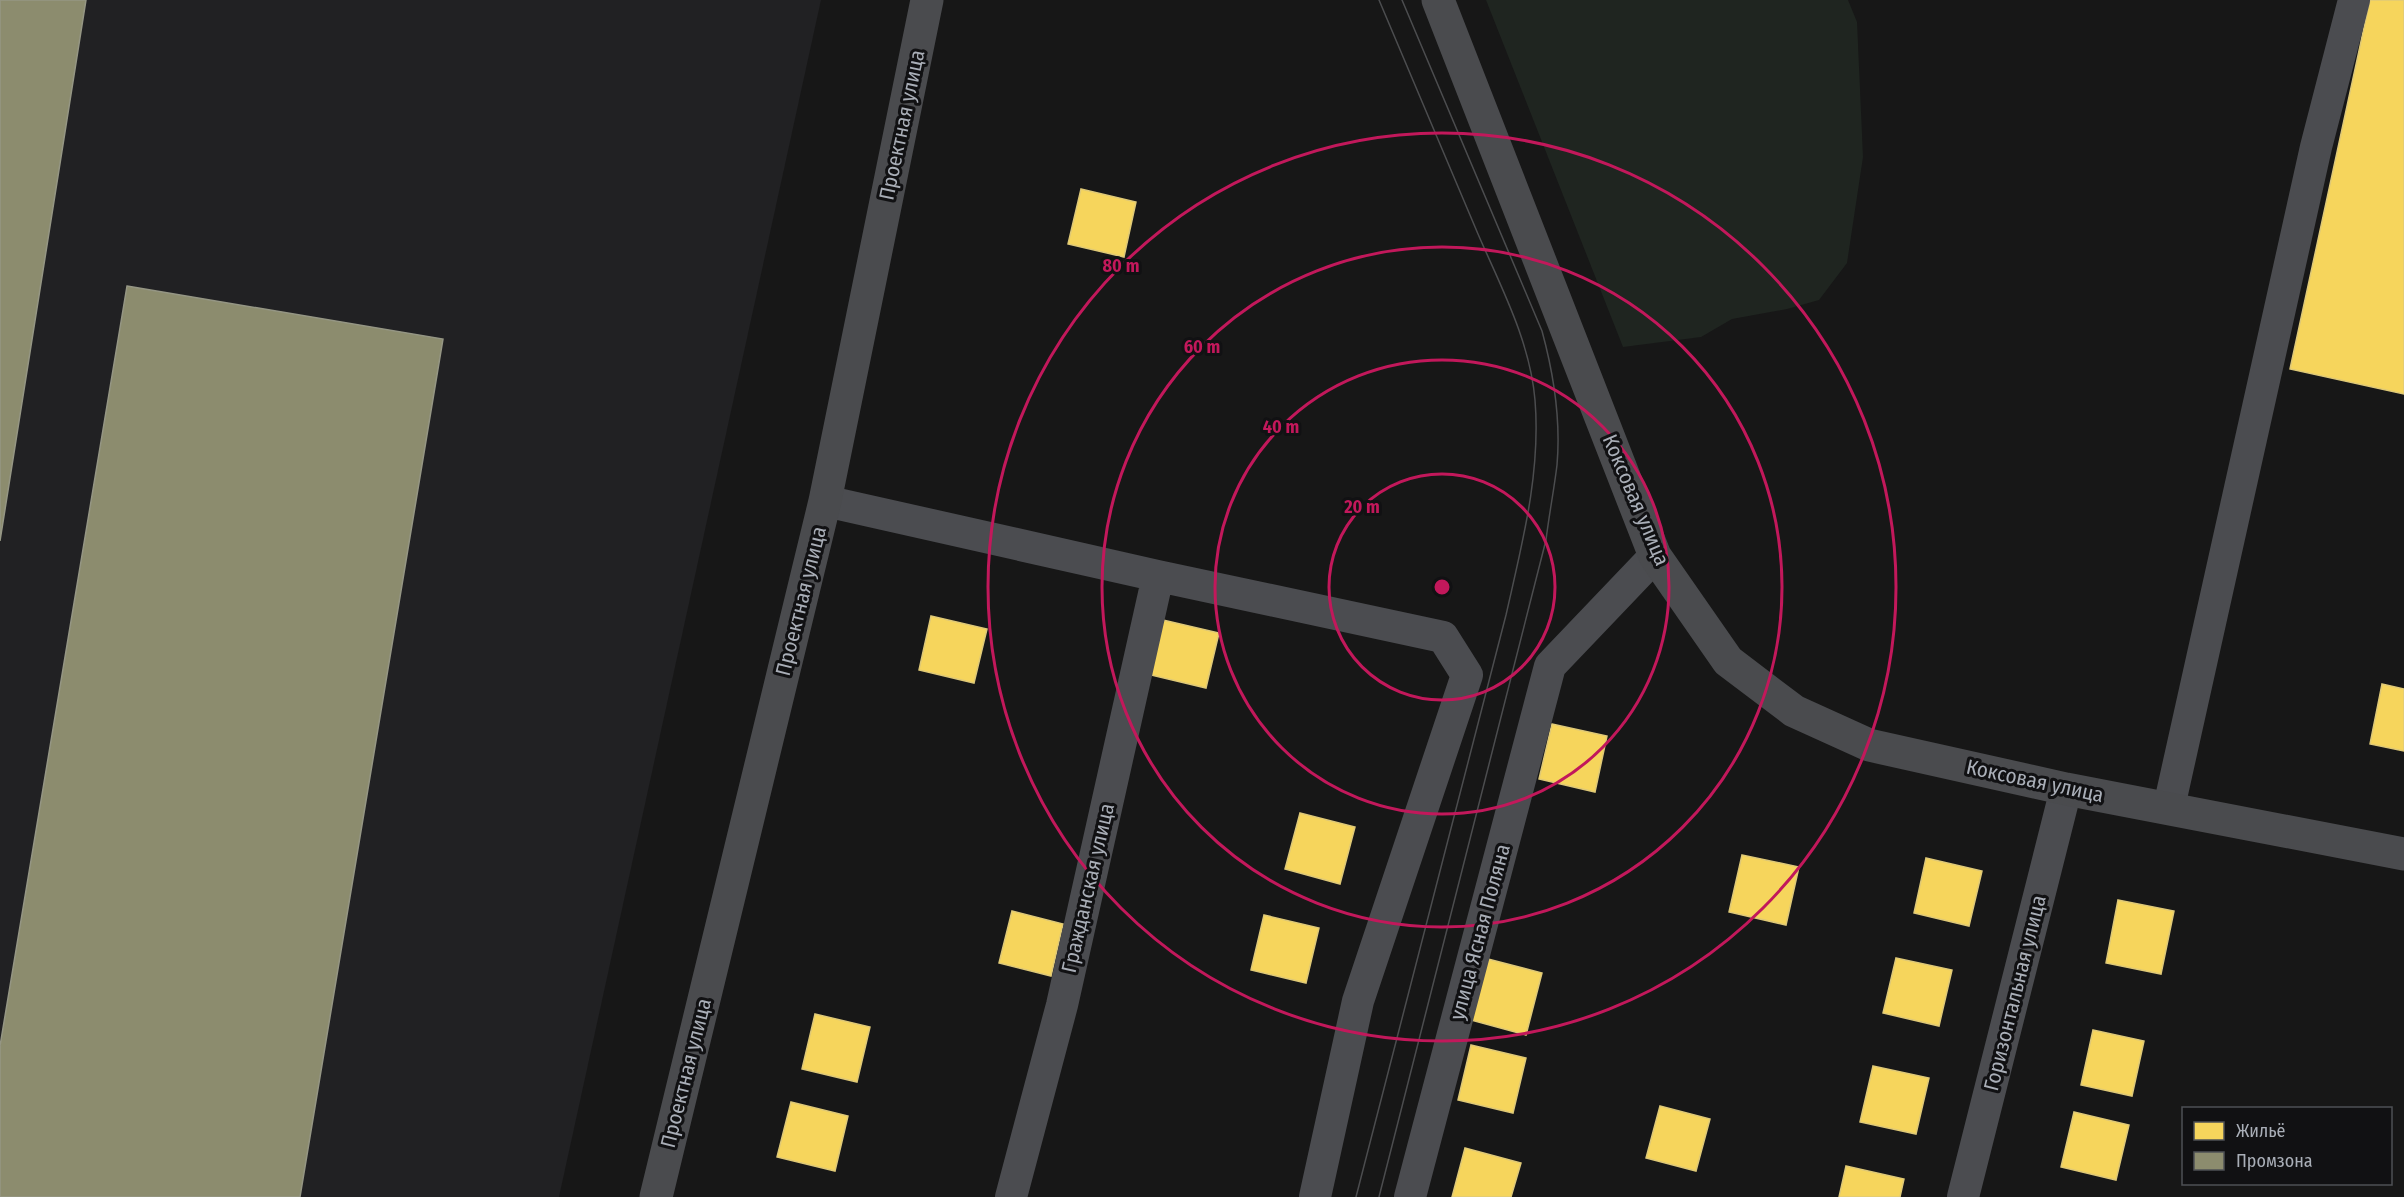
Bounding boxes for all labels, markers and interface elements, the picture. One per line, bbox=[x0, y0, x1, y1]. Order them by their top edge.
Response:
street label: Проектная улица bbox=[873, 47, 931, 203]
text: 80 m bbox=[1103, 255, 1139, 277]
text: 60 m bbox=[1184, 336, 1220, 358]
text: 40 m bbox=[1263, 416, 1299, 438]
street label: Коксовая улица bbox=[1597, 431, 1675, 569]
text: 20 m bbox=[1343, 496, 1380, 518]
street label: Проектная улица bbox=[770, 524, 832, 678]
centre of rings bbox=[1432, 577, 1452, 597]
street label: Коксовая улица bbox=[1964, 754, 2106, 808]
street label: Гражданская улица bbox=[1056, 801, 1120, 975]
street label: улица Ясная Поляна bbox=[1444, 841, 1516, 1023]
street label: Горизонтальная улица bbox=[1978, 893, 2052, 1093]
street label: Проектная улица bbox=[655, 996, 717, 1150]
legend bbox=[2182, 1107, 2392, 1185]
text: Жильё bbox=[2236, 1120, 2286, 1142]
text: Промзона bbox=[2236, 1150, 2313, 1172]

